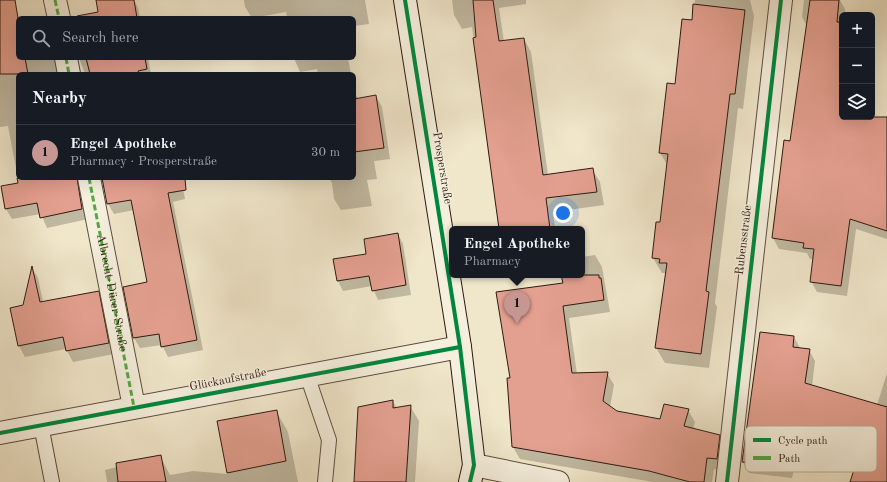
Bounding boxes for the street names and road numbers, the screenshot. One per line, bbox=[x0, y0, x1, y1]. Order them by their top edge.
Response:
street label: Prosperstraße bbox=[430, 131, 454, 205]
street label: Rubensstraße bbox=[734, 204, 754, 276]
street label: Albrecht-Dürer-Straße bbox=[94, 233, 129, 353]
street label: Glückaufstraße bbox=[188, 367, 268, 393]

